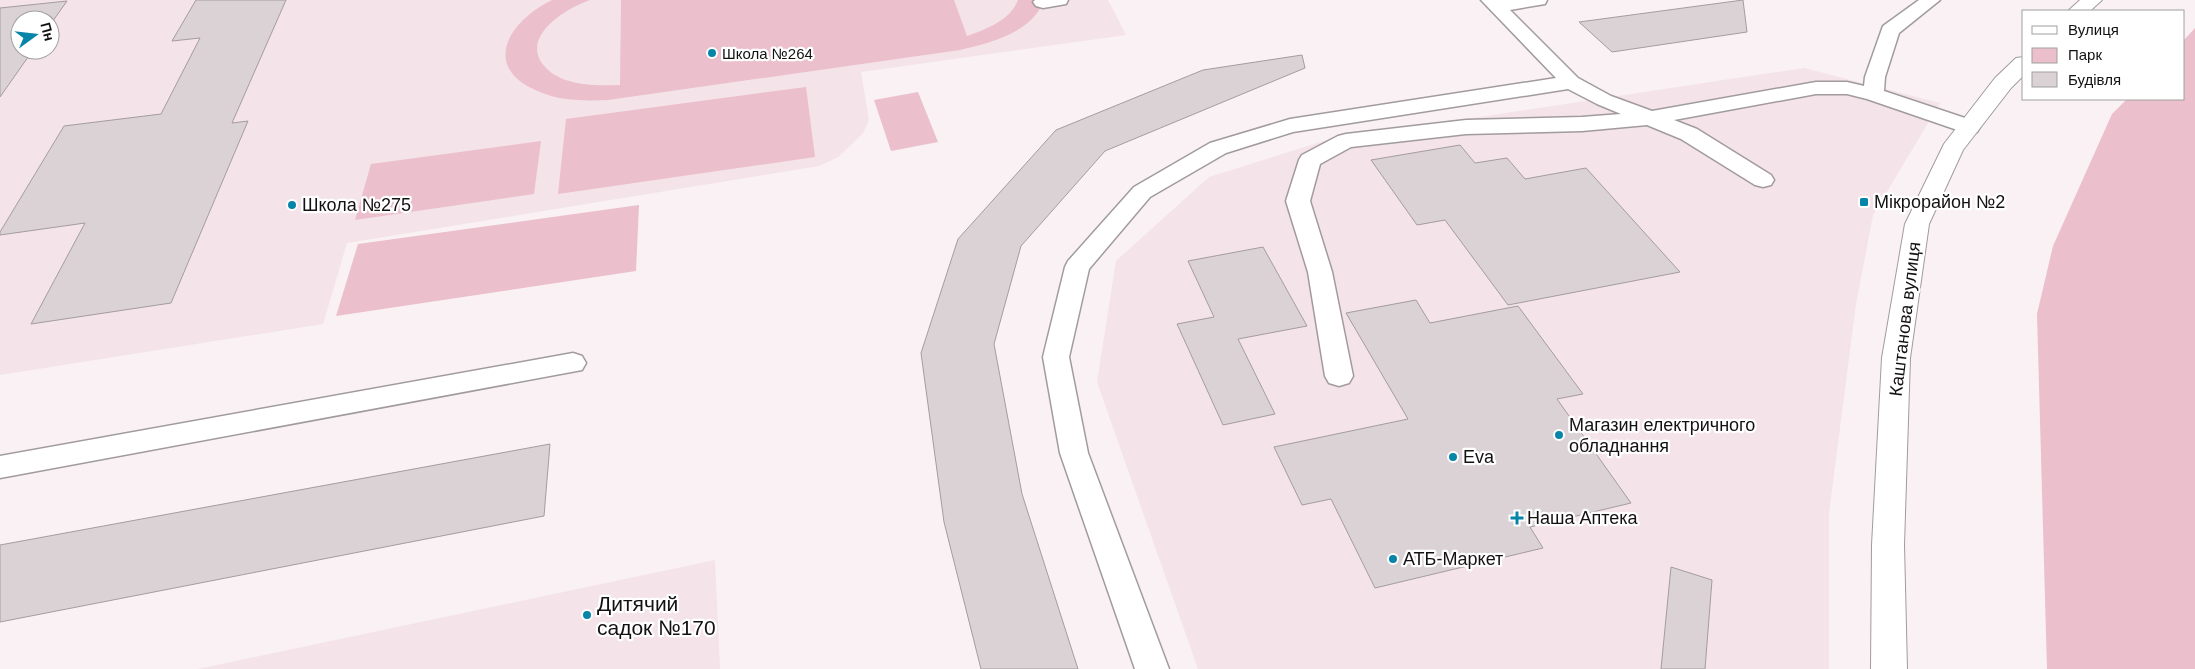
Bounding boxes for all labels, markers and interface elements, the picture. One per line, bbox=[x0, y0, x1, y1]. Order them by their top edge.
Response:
north arrow bbox=[10, 10, 60, 60]
legend bbox=[2022, 10, 2185, 100]
text: Пн bbox=[37, 21, 58, 43]
text: Вулиця bbox=[2068, 21, 2119, 38]
place label: Школа №264 bbox=[722, 45, 813, 62]
text: Парк bbox=[2068, 46, 2102, 63]
marker: Школа №264 bbox=[706, 47, 718, 59]
text: Будівля bbox=[2068, 71, 2121, 88]
place label: Мікрорайон №2 bbox=[1874, 192, 2005, 212]
place label: Школа №275 bbox=[302, 195, 411, 215]
marker: Мікрорайон №2 bbox=[1858, 196, 1870, 208]
marker: Школа №275 bbox=[286, 199, 298, 211]
street label: Каштанова вулиця bbox=[1886, 241, 1924, 397]
place label: Магазин електричного обладнання bbox=[1569, 415, 1755, 456]
marker: Магазин електричного обладнання bbox=[1553, 429, 1565, 441]
place label: Eva bbox=[1463, 447, 1495, 467]
marker: Eva bbox=[1447, 451, 1459, 463]
place label: Наша Аптека bbox=[1527, 508, 1639, 528]
marker: Наша Аптека bbox=[1511, 512, 1523, 524]
place label: АТБ-Маркет bbox=[1403, 549, 1503, 569]
marker: АТБ-Маркет bbox=[1387, 553, 1399, 565]
place label: Дитячий садок №170 bbox=[597, 592, 716, 639]
marker: Дитячий садок №170 bbox=[581, 609, 593, 621]

